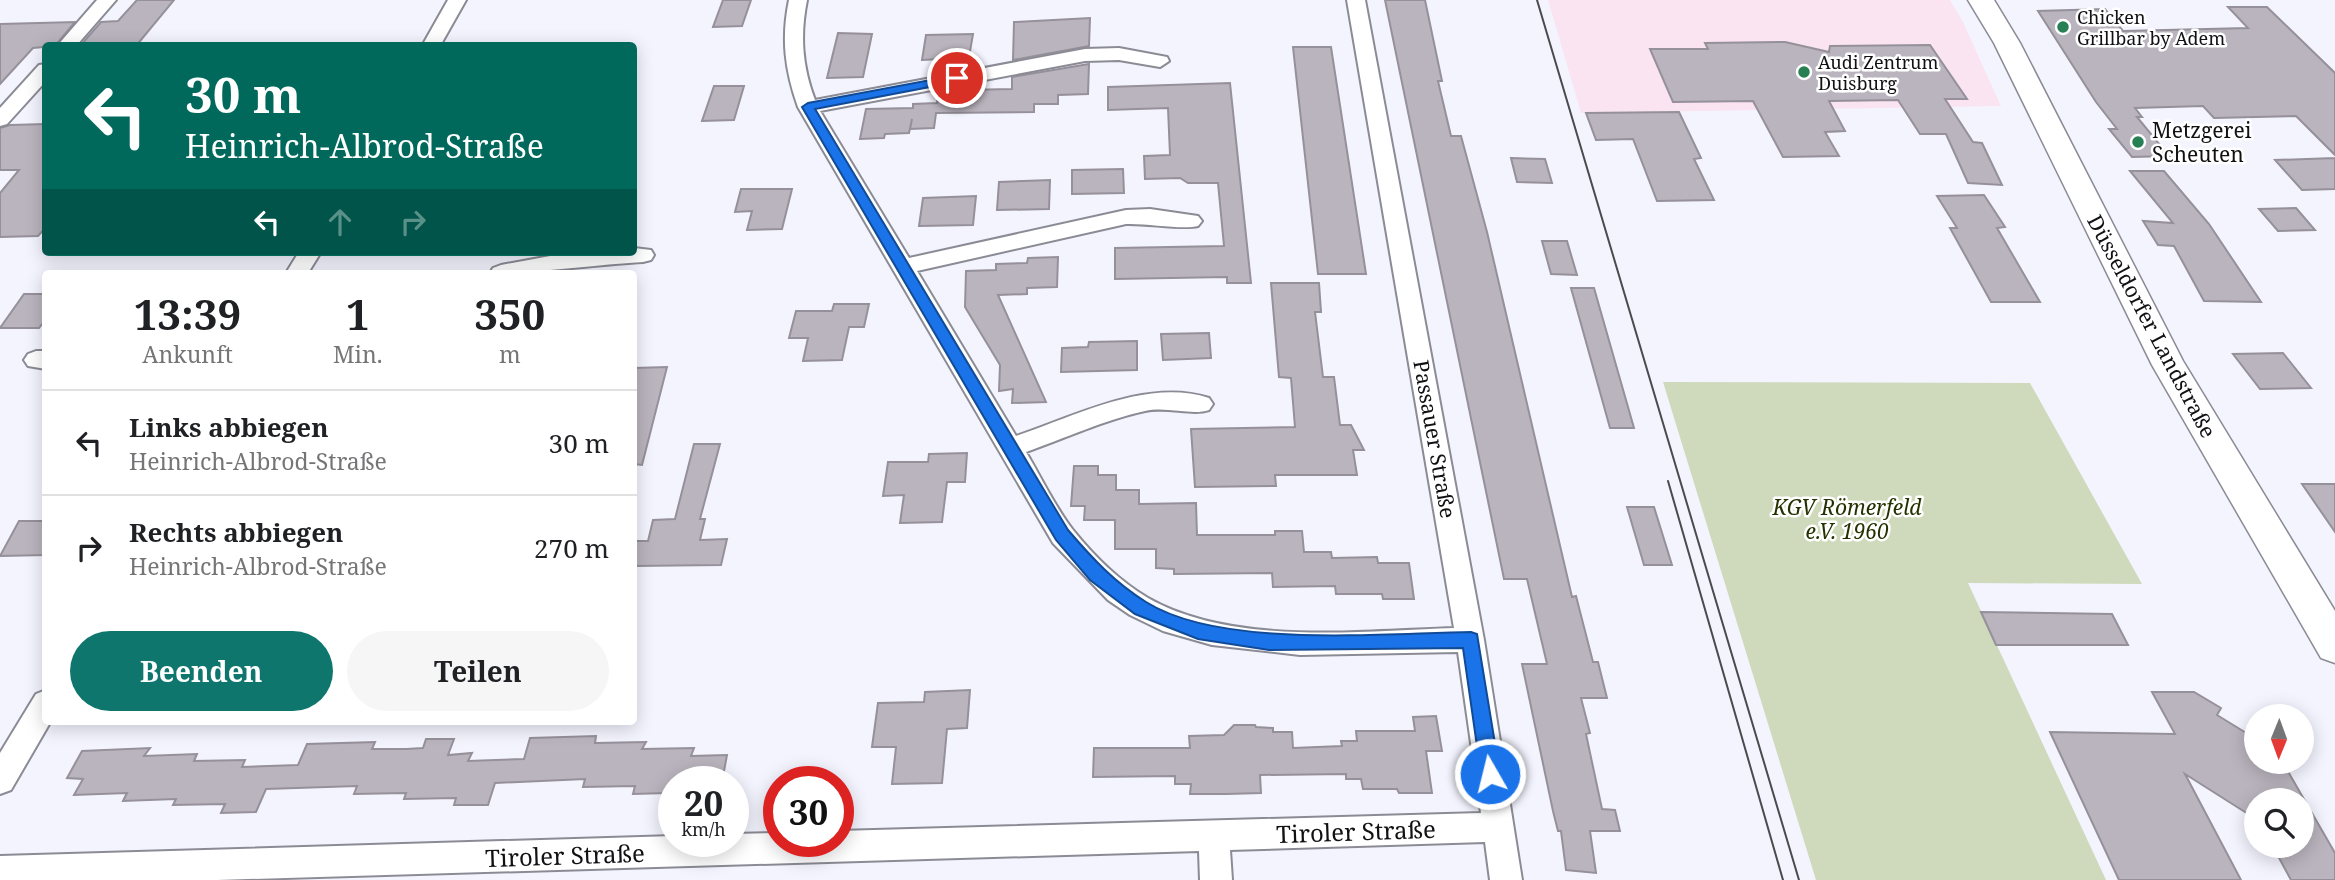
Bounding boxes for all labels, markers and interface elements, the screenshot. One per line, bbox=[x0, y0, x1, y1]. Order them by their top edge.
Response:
place label: Chicken Grillbar by Adem bbox=[2077, 5, 2225, 50]
marker: Chicken Grillbar by Adem bbox=[2055, 19, 2071, 35]
pin bbox=[927, 48, 987, 108]
place label: Audi Zentrum Duisburg bbox=[1818, 50, 1938, 95]
icon: arrive bbox=[938, 59, 976, 97]
text: 30 m bbox=[185, 61, 301, 127]
marker: Audi Zentrum Duisburg bbox=[1796, 64, 1812, 80]
icon: left bbox=[70, 70, 161, 161]
place label: Metzgerei Scheuten bbox=[2152, 116, 2252, 168]
text: Heinrich-Albrod-Straße bbox=[185, 124, 544, 167]
marker: Metzgerei Scheuten bbox=[2130, 134, 2146, 150]
icon: left bbox=[248, 203, 286, 241]
icon: ahead bbox=[321, 203, 359, 241]
icon: right bbox=[394, 203, 432, 241]
street label: Düsseldorfer Landstraße bbox=[2081, 210, 2223, 442]
text: 13:39 bbox=[134, 285, 241, 342]
text: 1 bbox=[346, 285, 370, 342]
text: 350 bbox=[474, 285, 545, 342]
text: Ankunft bbox=[142, 338, 233, 370]
text: Min. bbox=[333, 338, 383, 370]
text: m bbox=[499, 338, 521, 370]
street label: Passauer Straße bbox=[1407, 358, 1463, 520]
text: Links abbiegen bbox=[129, 409, 328, 445]
icon: left bbox=[70, 424, 108, 462]
text: 30 m bbox=[549, 425, 609, 461]
text: Heinrich-Albrod-Straße bbox=[129, 445, 387, 477]
park label: KGV Römerfeld e.V. 1960 bbox=[1771, 493, 1922, 545]
text: Rechts abbiegen bbox=[129, 514, 343, 550]
icon: right bbox=[70, 529, 108, 567]
text: 270 m bbox=[534, 530, 609, 566]
text: Heinrich-Albrod-Straße bbox=[129, 550, 387, 582]
button: Beenden bbox=[70, 631, 333, 711]
button: Teilen bbox=[347, 631, 609, 711]
north arrow bbox=[2244, 704, 2314, 774]
map controls bbox=[2244, 704, 2314, 858]
position arrow bbox=[1453, 737, 1527, 811]
speed limit sign: 30 bbox=[763, 766, 854, 857]
text: 20 bbox=[684, 779, 723, 826]
button: search bbox=[2244, 788, 2314, 858]
street label: Tiroler Straße bbox=[1276, 812, 1436, 850]
text: km/h bbox=[681, 817, 726, 841]
street label: Tiroler Straße bbox=[485, 836, 645, 874]

